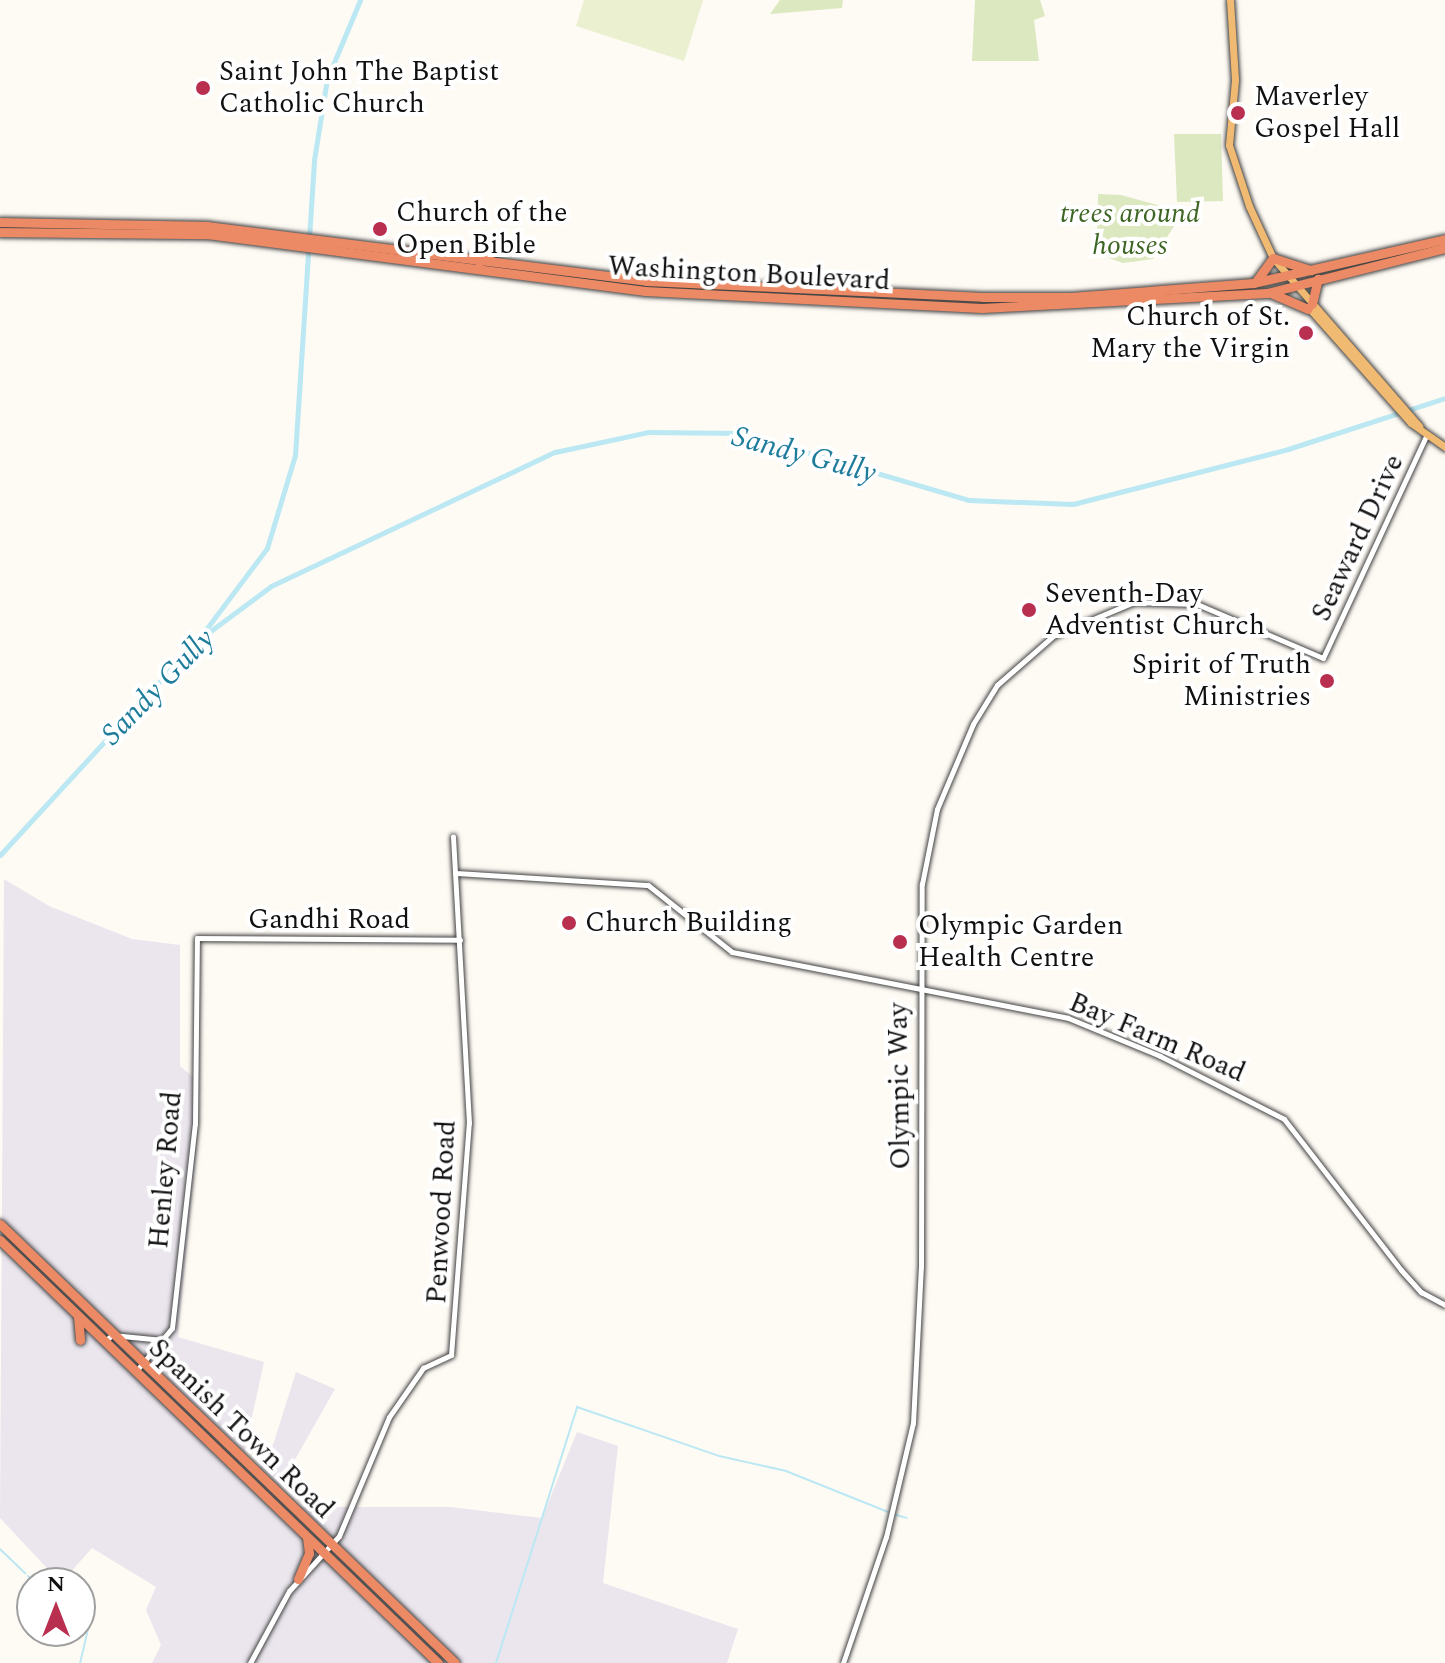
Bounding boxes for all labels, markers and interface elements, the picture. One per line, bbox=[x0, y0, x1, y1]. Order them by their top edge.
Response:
place label: Saint John The Baptist Catholic Church bbox=[219, 55, 499, 121]
marker: Saint John The Baptist Catholic Church bbox=[194, 79, 212, 97]
place label: Maverley Gospel Hall bbox=[1254, 80, 1400, 146]
marker: Maverley Gospel Hall bbox=[1229, 104, 1247, 122]
place label: Church of the Open Bible bbox=[396, 196, 568, 262]
park label: trees around houses bbox=[1060, 197, 1200, 263]
marker: Church of the Open Bible bbox=[371, 220, 389, 238]
street label: Washington Boulevard bbox=[607, 250, 891, 298]
place label: Church of St. Mary the Virgin bbox=[1090, 300, 1290, 366]
marker: Church of St. Mary the Virgin bbox=[1297, 324, 1315, 342]
water label: Sandy Gully bbox=[728, 419, 880, 491]
street label: Seaward Drive bbox=[1305, 449, 1411, 627]
place label: Seventh-Day Adventist Church bbox=[1045, 577, 1265, 643]
marker: Seventh-Day Adventist Church bbox=[1020, 601, 1038, 619]
water label: Sandy Gully bbox=[94, 621, 222, 753]
place label: Spirit of Truth Ministries bbox=[1132, 648, 1311, 714]
marker: Spirit of Truth Ministries bbox=[1318, 672, 1336, 690]
street label: Gandhi Road bbox=[248, 903, 410, 937]
place label: Church Building bbox=[585, 906, 792, 940]
place label: Olympic Garden Health Centre bbox=[918, 909, 1123, 975]
marker: Church Building bbox=[560, 914, 578, 932]
marker: Olympic Garden Health Centre bbox=[889, 931, 911, 953]
street label: Bay Farm Road bbox=[1064, 986, 1250, 1090]
street label: Olympic Way bbox=[882, 1002, 918, 1170]
street label: Henley Road bbox=[142, 1090, 190, 1250]
street label: Penwood Road bbox=[420, 1119, 464, 1305]
street label: Spanish Town Road bbox=[141, 1332, 341, 1526]
north arrow bbox=[16, 1567, 96, 1647]
text: N bbox=[47, 1568, 65, 1601]

